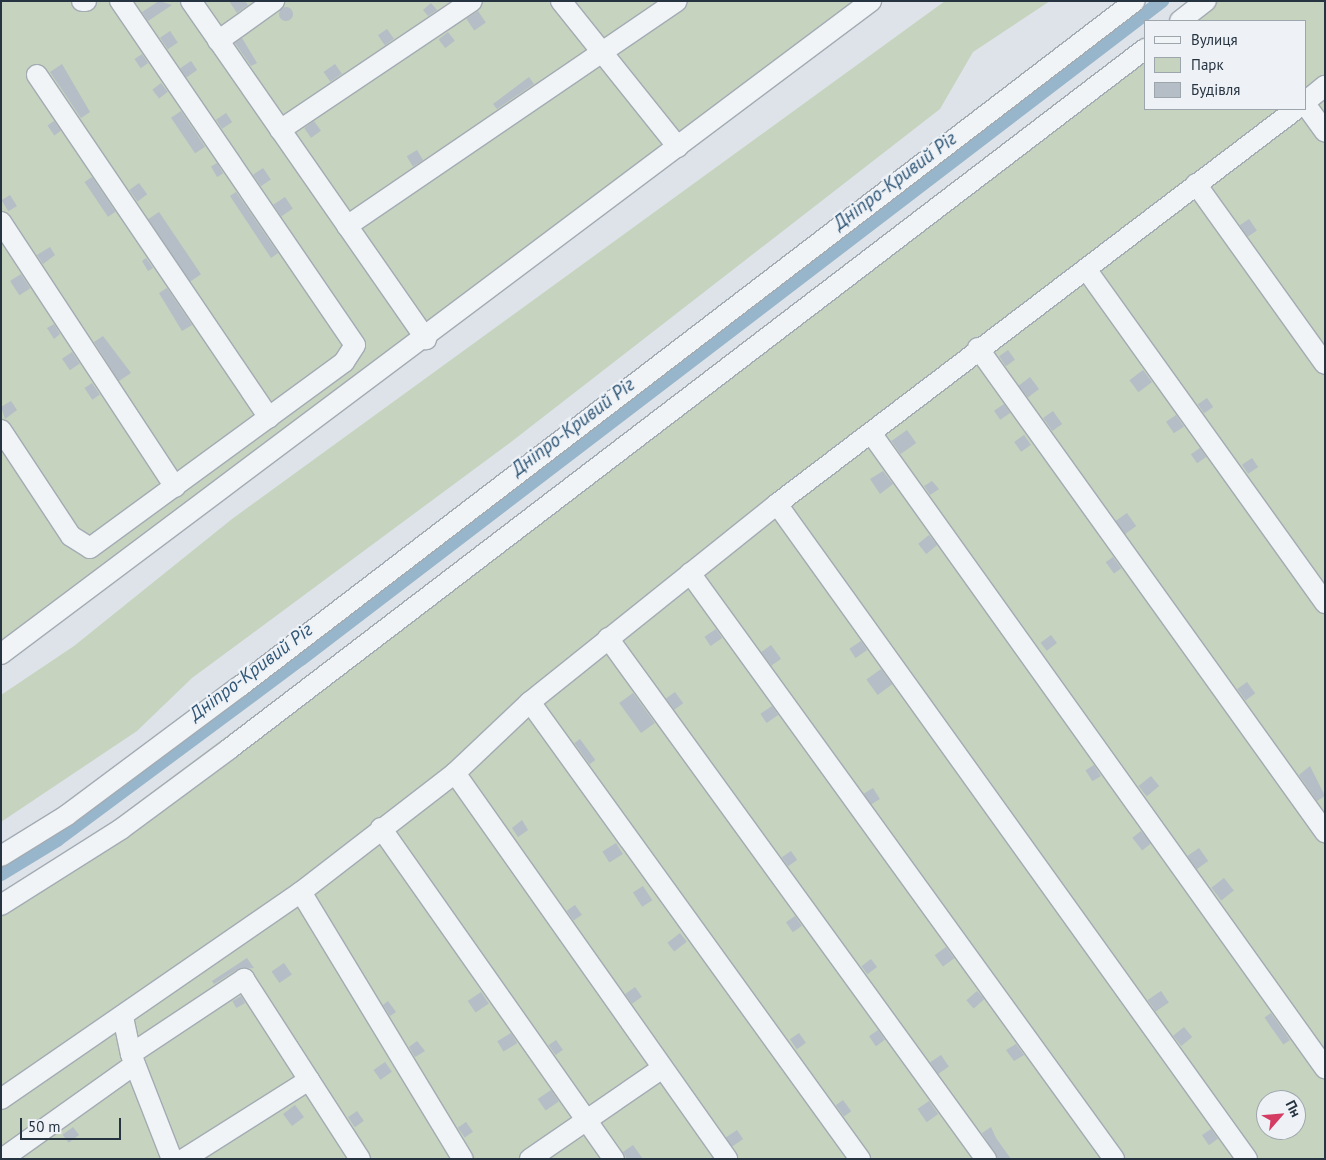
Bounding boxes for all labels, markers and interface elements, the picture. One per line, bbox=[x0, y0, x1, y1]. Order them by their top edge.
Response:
legend bbox=[1144, 20, 1306, 110]
text: Вулиця bbox=[1191, 30, 1238, 49]
text: Парк bbox=[1191, 55, 1224, 74]
text: Будівля bbox=[1191, 80, 1240, 99]
water label: Дніпро-Кривий Ріг bbox=[829, 127, 961, 235]
water label: Дніпро-Кривий Ріг bbox=[507, 373, 639, 481]
water label: Дніпро-Кривий Ріг bbox=[185, 618, 317, 726]
north arrow bbox=[1256, 1090, 1306, 1140]
text: Пн bbox=[1282, 1097, 1305, 1120]
scale bar bbox=[22, 1108, 124, 1140]
text: 50 m bbox=[28, 1117, 61, 1136]

